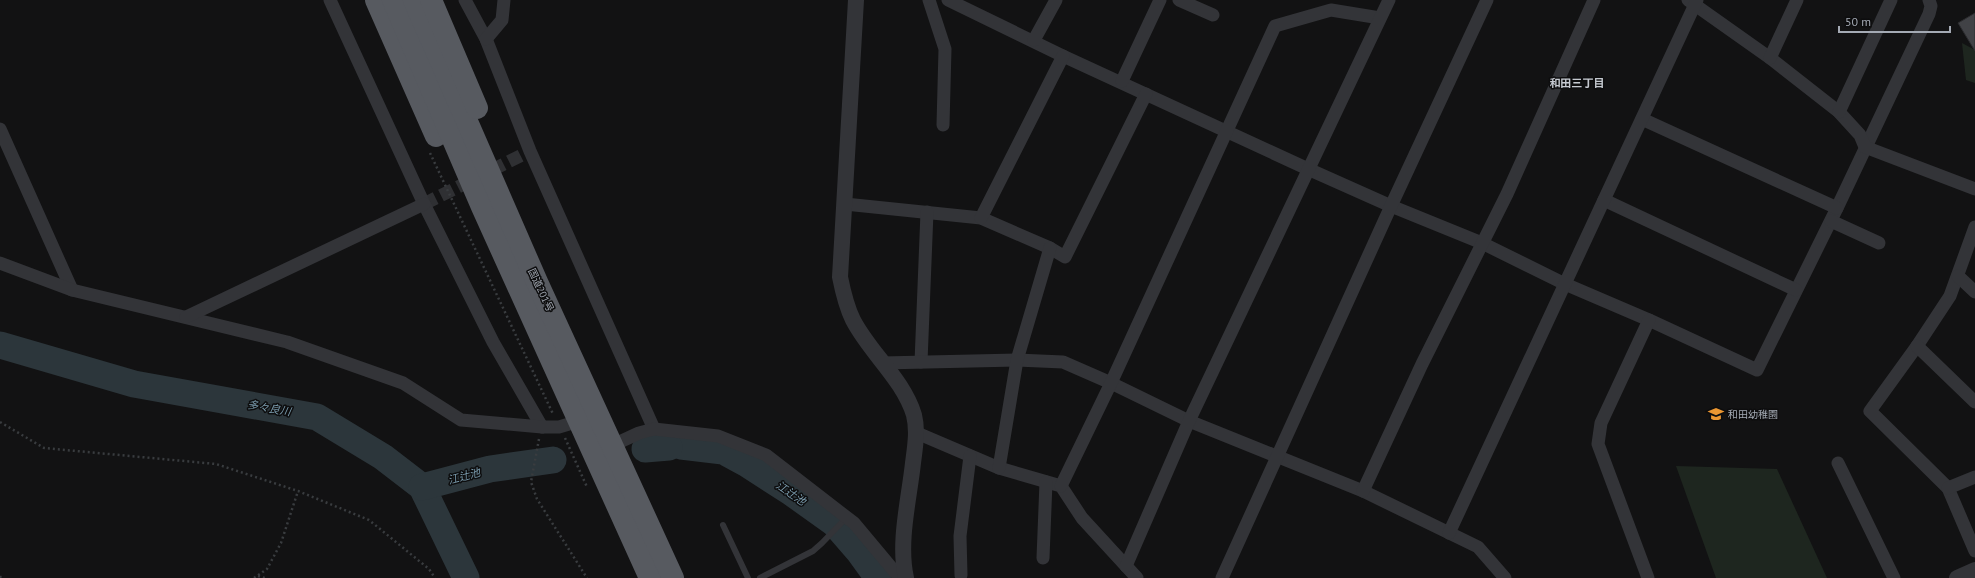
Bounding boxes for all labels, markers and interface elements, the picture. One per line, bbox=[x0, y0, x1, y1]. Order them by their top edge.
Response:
scale bar bbox=[1839, 8, 1950, 34]
text: 50 m bbox=[1845, 14, 1871, 29]
district label: 和田三丁目 bbox=[1550, 76, 1605, 90]
street label: 国道201号 bbox=[525, 266, 557, 314]
water label: 多々良川 bbox=[246, 397, 293, 419]
school or university icon: 和田幼稚園 bbox=[1707, 405, 1725, 423]
place label: 和田幼稚園 bbox=[1728, 408, 1778, 421]
water label: 江辻池 bbox=[446, 465, 483, 487]
water label: 江辻池 bbox=[773, 478, 809, 509]

